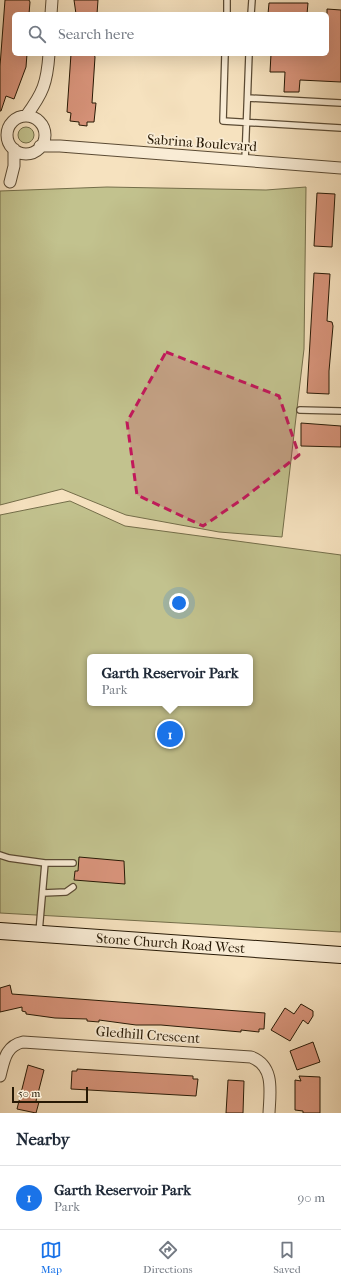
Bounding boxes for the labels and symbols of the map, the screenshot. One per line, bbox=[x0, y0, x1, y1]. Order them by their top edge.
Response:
street label: Sabrina Boulevard bbox=[147, 131, 258, 155]
your location bbox=[169, 593, 189, 613]
pin: 1 bbox=[157, 719, 183, 749]
street label: Stone Church Road West bbox=[96, 929, 246, 957]
street label: Gledhill Crescent bbox=[95, 1023, 201, 1047]
scale bar bbox=[12, 1085, 88, 1104]

